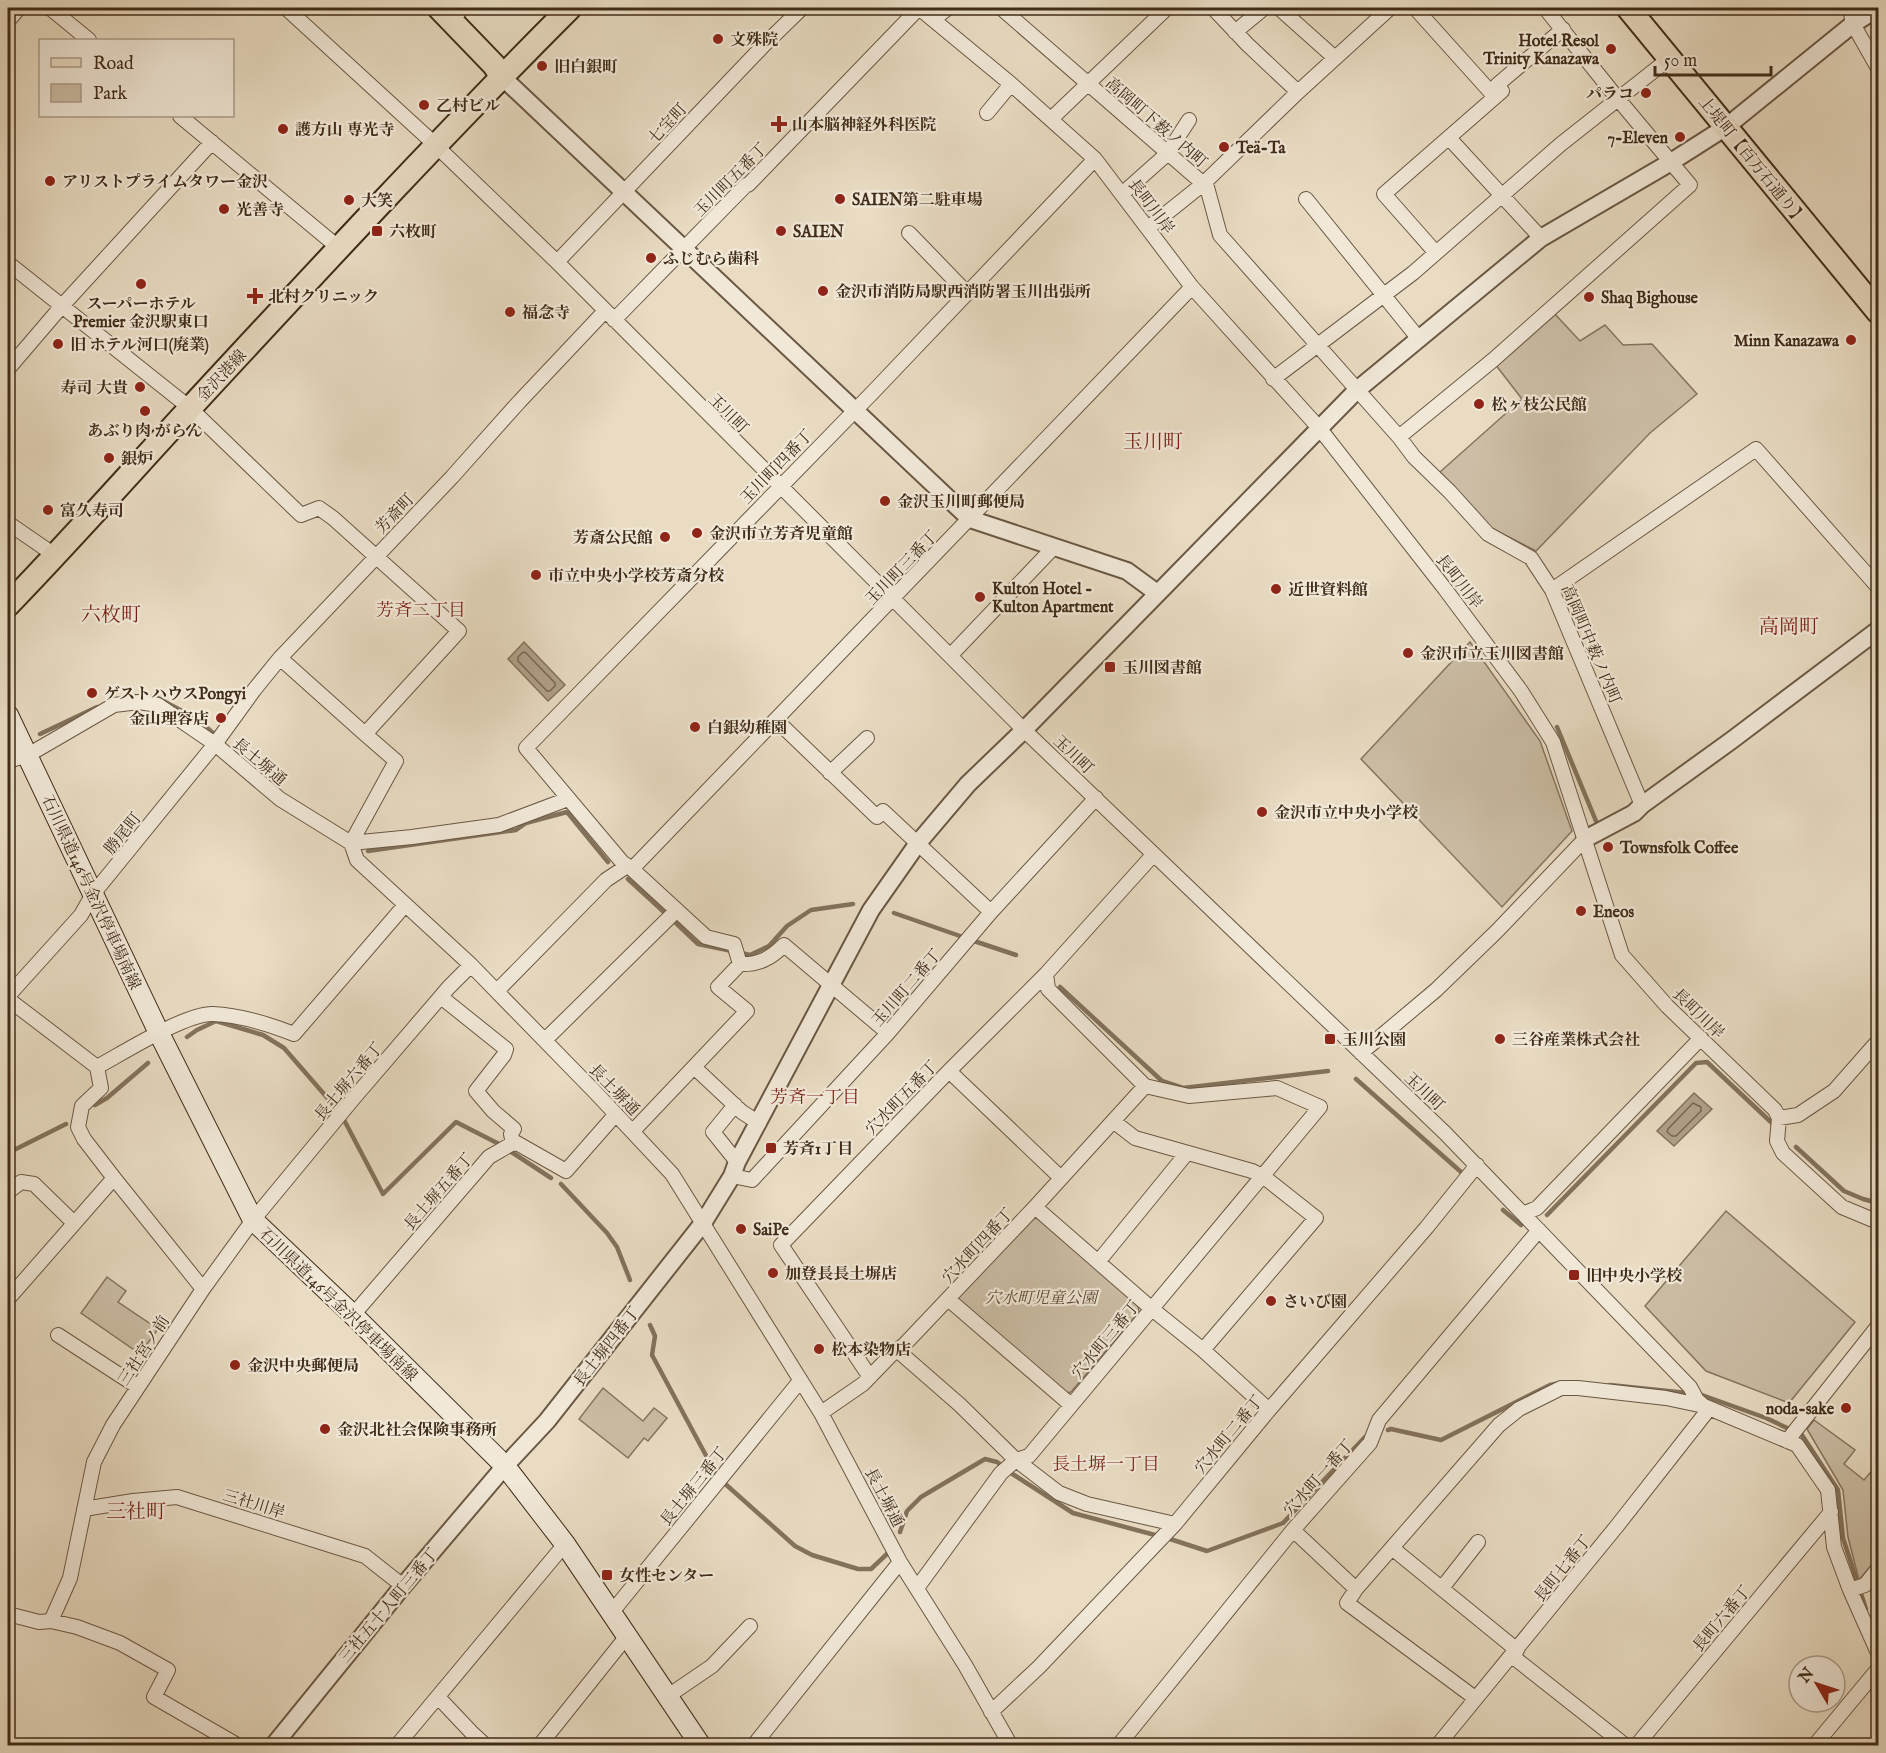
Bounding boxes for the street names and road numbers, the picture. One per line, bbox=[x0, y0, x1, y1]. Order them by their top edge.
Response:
street label: 高岡町下薮ノ内町 bbox=[1101, 74, 1211, 173]
street label: 上堤町【百万石通り】 bbox=[1693, 93, 1810, 230]
street label: 七宝町 bbox=[645, 100, 692, 149]
street label: 玉川町五番丁 bbox=[690, 139, 772, 221]
street label: 長町川岸 bbox=[1123, 176, 1178, 239]
street label: 金沢港線 bbox=[193, 346, 252, 407]
street label: 玉川町 bbox=[704, 390, 752, 438]
street label: 玉川町四番丁 bbox=[737, 426, 818, 509]
street label: 芳斎町 bbox=[372, 490, 419, 539]
street label: 玉川町三番丁 bbox=[862, 527, 943, 610]
street label: 長町川岸 bbox=[1431, 551, 1486, 614]
street label: 高岡町中薮ノ内町 bbox=[1556, 582, 1624, 708]
street label: 玉川町 bbox=[1048, 732, 1097, 779]
street label: 長土塀通 bbox=[228, 734, 290, 791]
street label: 石川県道146号金沢停車場南線 bbox=[36, 792, 144, 993]
street label: 勝尾町 bbox=[101, 809, 146, 859]
street label: 玉川町二番丁 bbox=[868, 946, 947, 1031]
street label: 長町川岸 bbox=[1668, 985, 1728, 1044]
street label: 長土塀六番丁 bbox=[311, 1039, 388, 1125]
street label: 穴水町五番丁 bbox=[862, 1057, 943, 1140]
street label: 長土塀通 bbox=[584, 1060, 643, 1120]
street label: 玉川町 bbox=[1399, 1069, 1448, 1116]
street label: 長土塀五番丁 bbox=[400, 1150, 479, 1235]
street label: 穴水町四番丁 bbox=[938, 1204, 1019, 1288]
street label: 石川県道146号金沢停車場南線 bbox=[254, 1224, 421, 1386]
street label: 穴水町三番丁 bbox=[1068, 1297, 1145, 1383]
street label: 長土塀四番丁 bbox=[570, 1303, 645, 1391]
street label: 三社宮ノ前 bbox=[115, 1312, 175, 1390]
street label: 穴水町二番丁 bbox=[1191, 1392, 1268, 1478]
street label: 穴水町一番丁 bbox=[1280, 1436, 1359, 1521]
street label: 長土塀三番丁 bbox=[657, 1444, 733, 1531]
street label: 長土塀通 bbox=[859, 1465, 907, 1531]
street label: 三社川岸 bbox=[220, 1486, 287, 1524]
street label: 長町七番丁 bbox=[1531, 1532, 1597, 1607]
street label: 三社五十人町三番丁 bbox=[336, 1545, 443, 1668]
street label: 長町六番丁 bbox=[1689, 1582, 1756, 1656]

